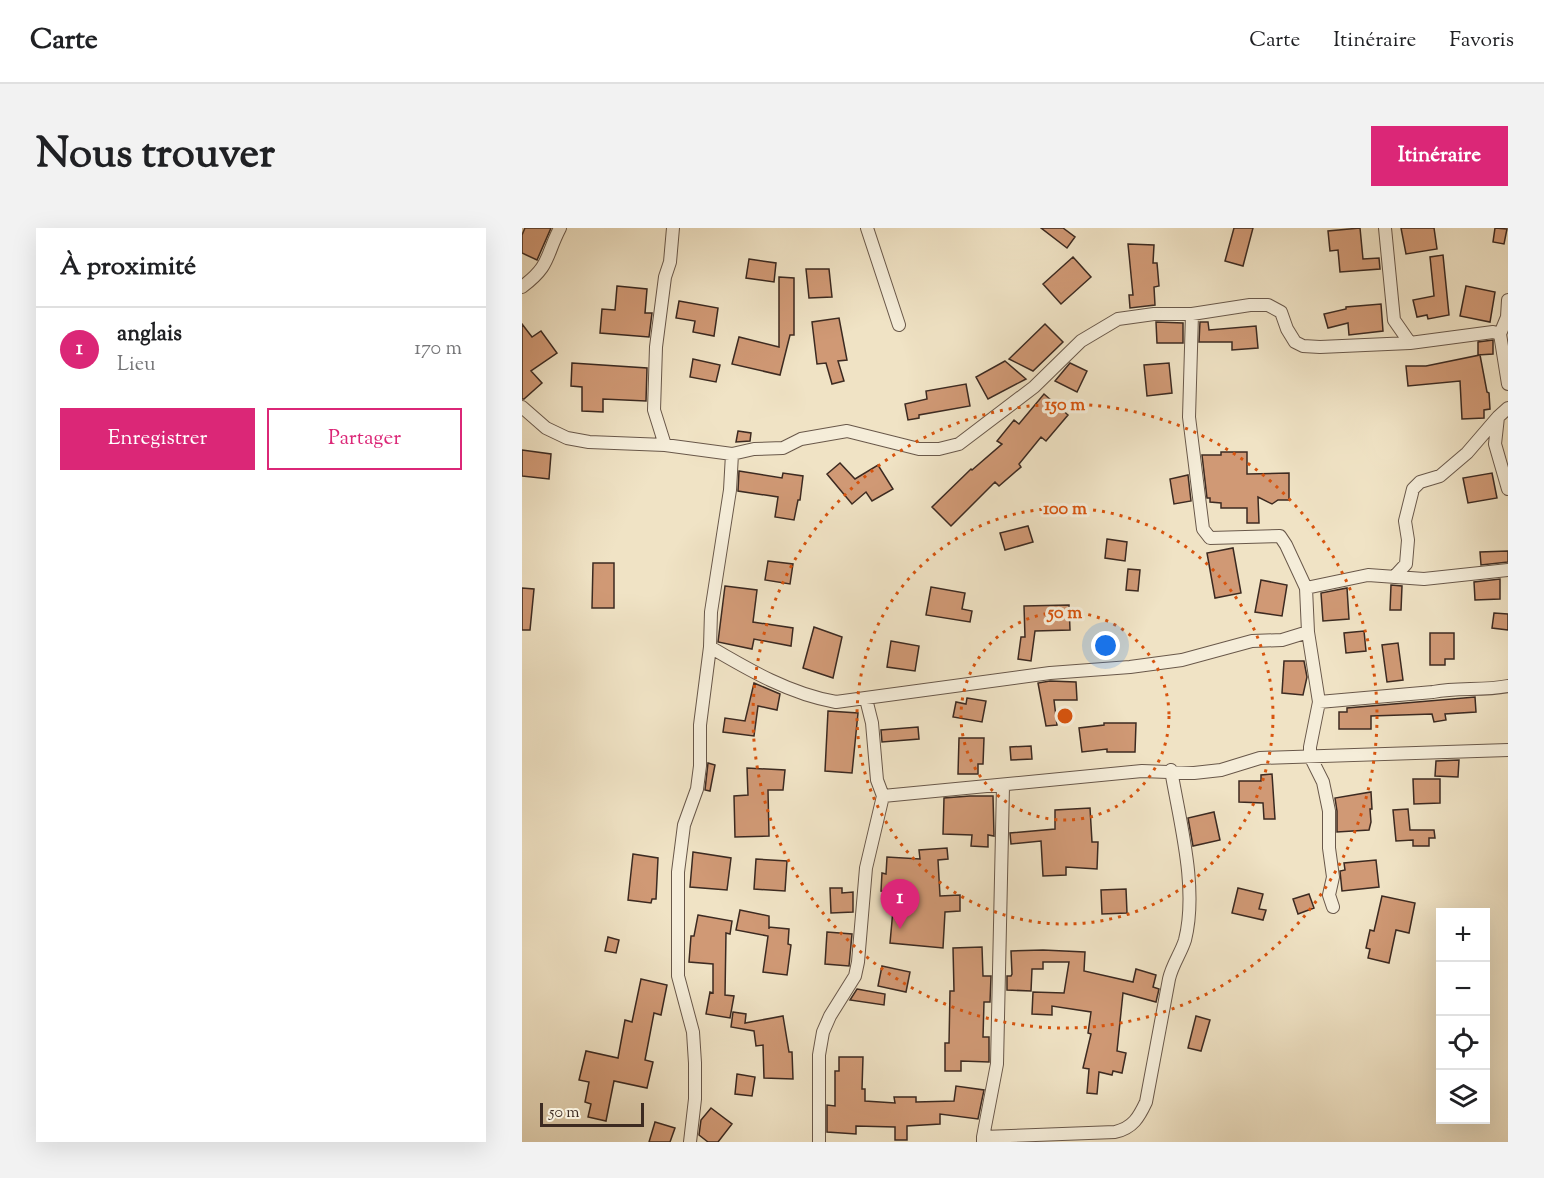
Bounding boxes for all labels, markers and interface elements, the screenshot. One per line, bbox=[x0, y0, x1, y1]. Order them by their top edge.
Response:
text: Carte bbox=[30, 21, 98, 61]
text: Carte bbox=[1249, 26, 1300, 56]
text: Itinéraire bbox=[1333, 26, 1416, 56]
text: Favoris bbox=[1449, 26, 1514, 56]
text: Nous trouver bbox=[36, 126, 275, 186]
button: Itinéraire bbox=[1371, 126, 1508, 186]
text: À proximité bbox=[60, 249, 196, 286]
text: anglais bbox=[117, 319, 182, 351]
text: 1 bbox=[76, 335, 83, 364]
text: 170 m bbox=[414, 335, 462, 364]
text: Lieu bbox=[117, 351, 155, 380]
text: 150 m bbox=[1045, 393, 1085, 419]
button: Enregistrer bbox=[60, 408, 255, 470]
button: Partager bbox=[267, 408, 462, 470]
text: 100 m bbox=[1043, 497, 1087, 523]
text: 50 m bbox=[1046, 601, 1082, 627]
your location bbox=[1091, 631, 1120, 660]
centre of rings bbox=[1055, 706, 1075, 726]
pin: 1 bbox=[880, 880, 920, 929]
map controls bbox=[1436, 908, 1490, 1124]
button: + bbox=[1436, 908, 1490, 962]
button: − bbox=[1436, 962, 1490, 1016]
button: locate bbox=[1436, 1016, 1490, 1070]
button: layers bbox=[1436, 1070, 1490, 1124]
scale bar bbox=[540, 1100, 644, 1128]
text: 50 m bbox=[549, 1102, 580, 1125]

